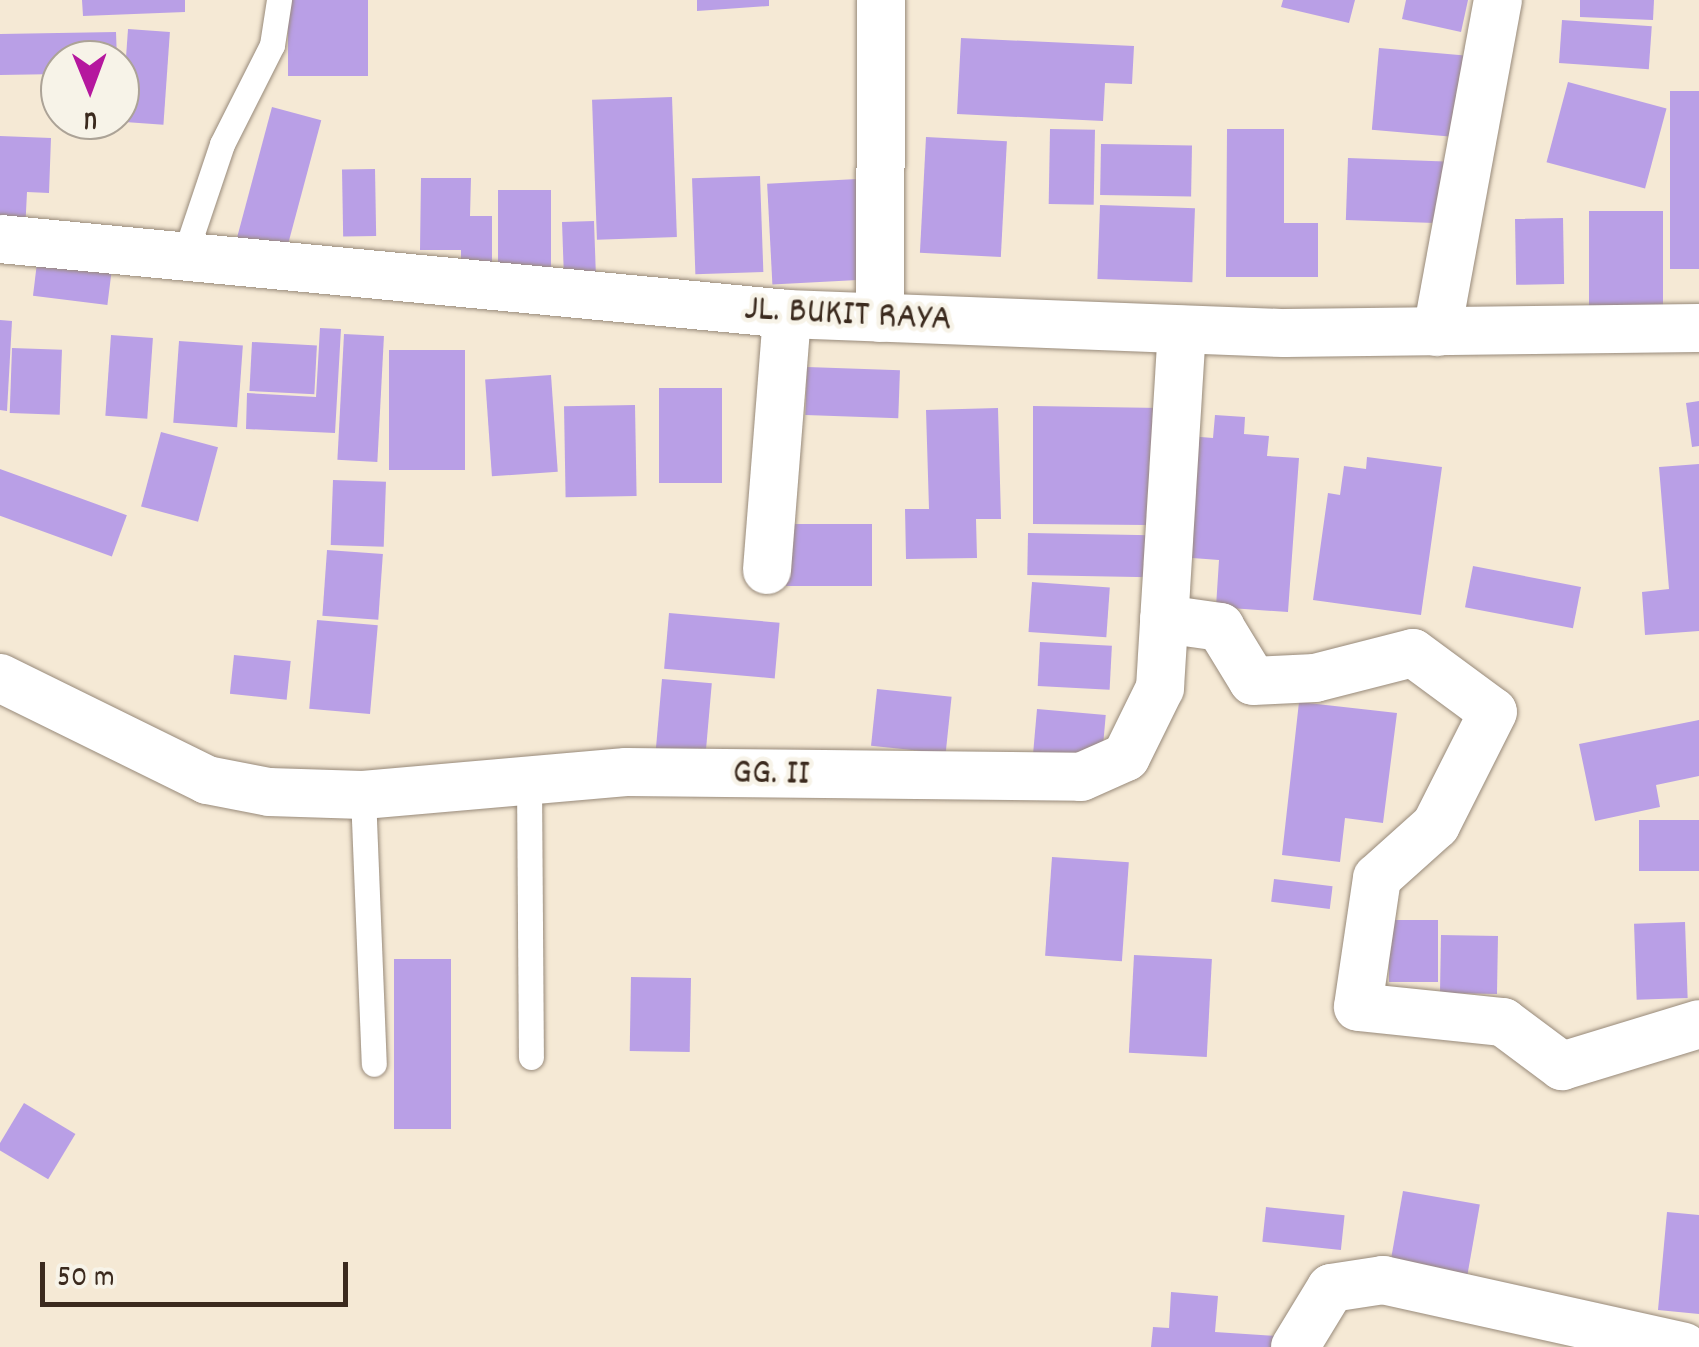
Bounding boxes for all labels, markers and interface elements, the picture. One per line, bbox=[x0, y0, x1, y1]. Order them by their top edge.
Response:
north arrow bbox=[40, 40, 140, 140]
text: U bbox=[83, 98, 98, 138]
street label: JL. BUKIT RAYA bbox=[743, 288, 953, 344]
street label: GG. II bbox=[732, 752, 810, 798]
scale bar bbox=[45, 1242, 352, 1304]
text: 50 m bbox=[57, 1258, 115, 1301]

